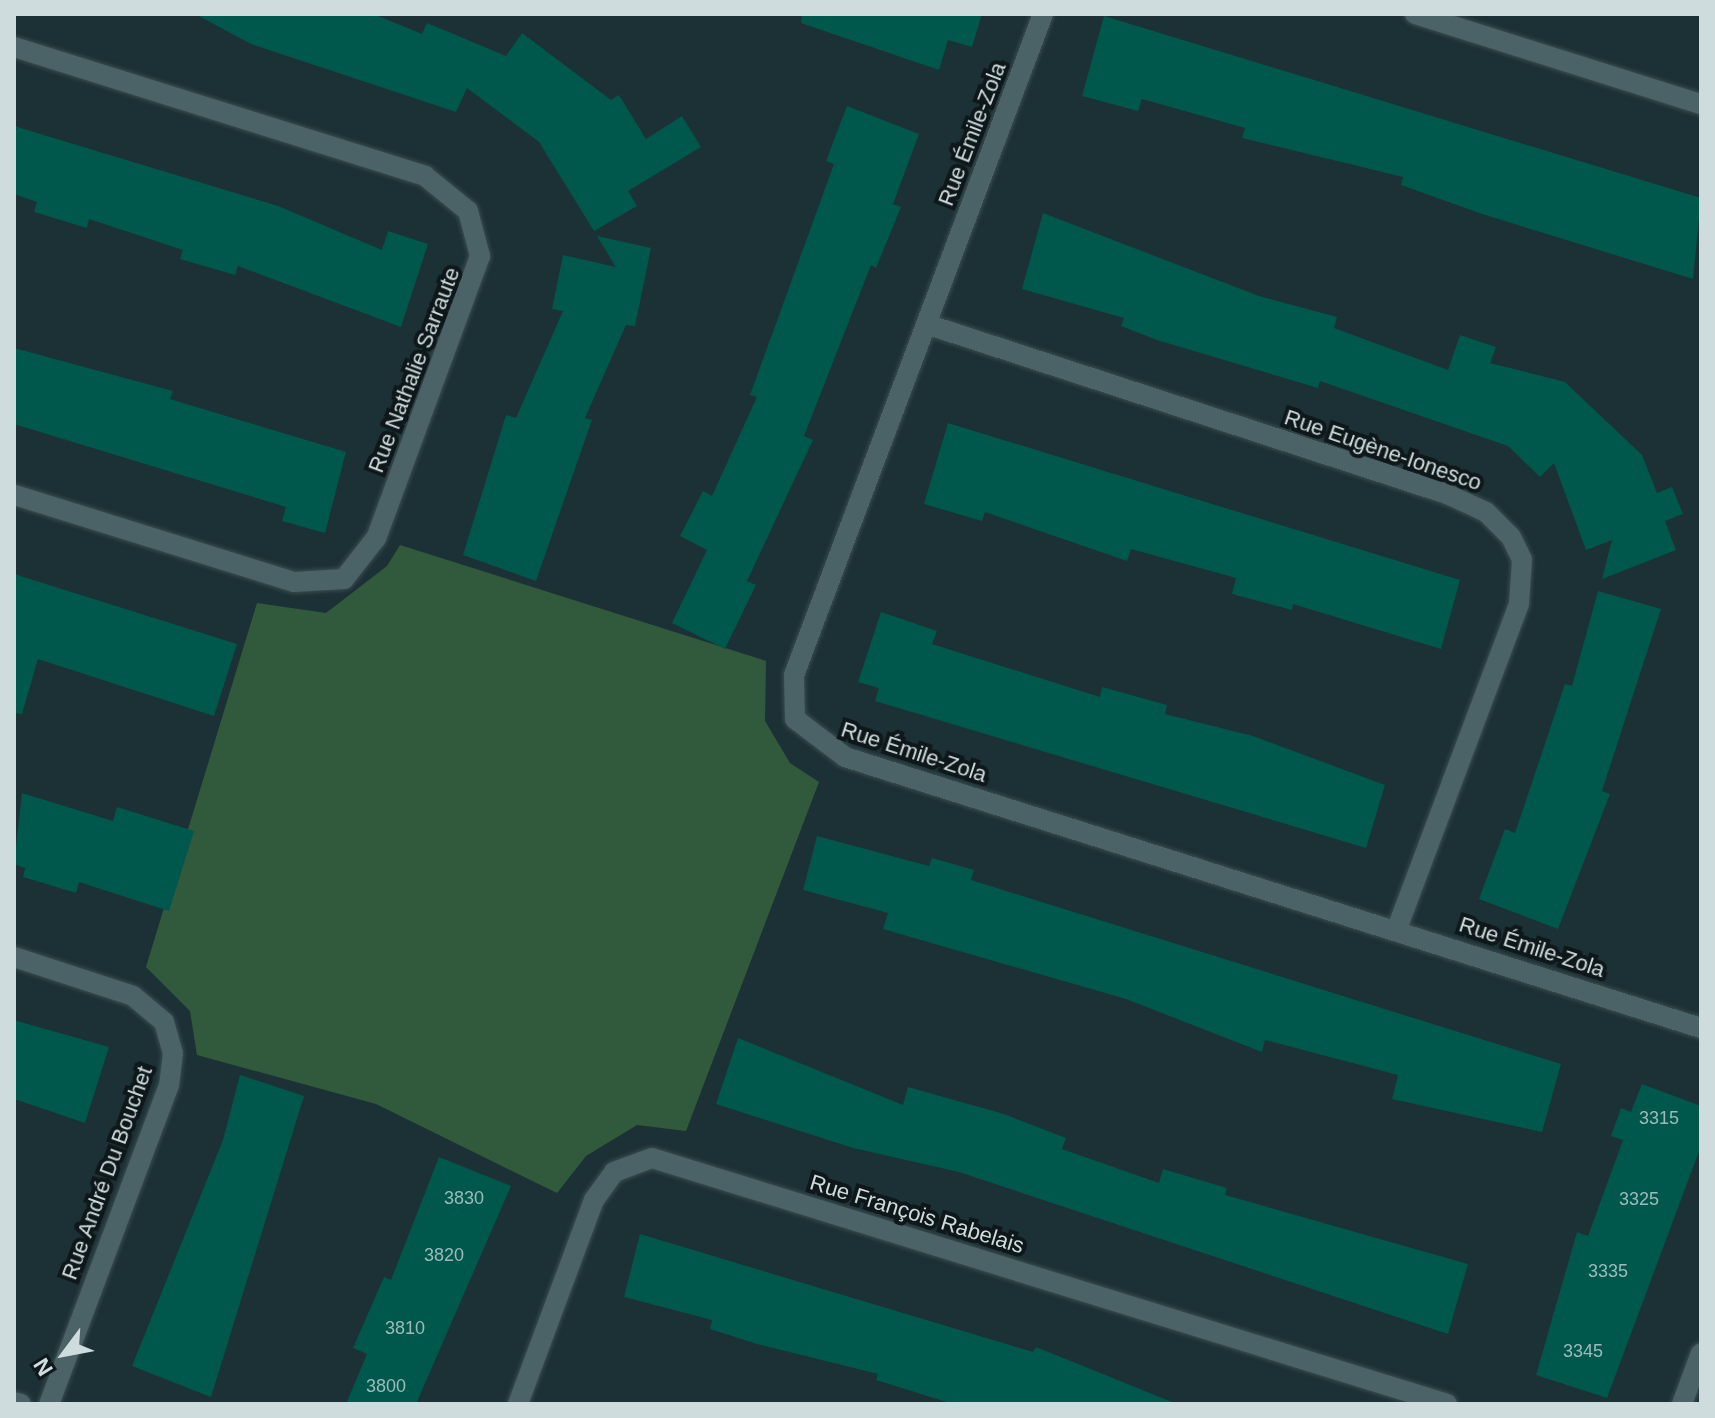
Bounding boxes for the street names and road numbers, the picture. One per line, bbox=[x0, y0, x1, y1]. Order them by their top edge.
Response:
street label: Rue Émile-Zola bbox=[933, 59, 1011, 209]
street label: Rue Nathalie Sarraute bbox=[363, 264, 465, 476]
street label: Rue Eugène-Ionesco bbox=[1281, 404, 1485, 496]
street label: Rue Émile-Zola bbox=[838, 716, 990, 788]
street label: Rue Émile-Zola bbox=[1456, 911, 1608, 983]
street label: Rue André Du Bouchet bbox=[56, 1062, 158, 1284]
street label: Rue François Rabelais bbox=[807, 1169, 1027, 1259]

